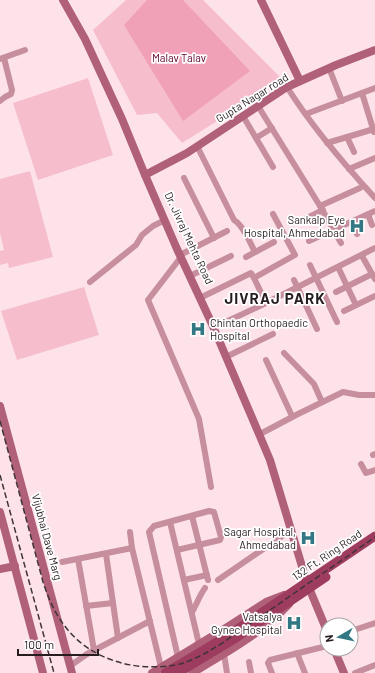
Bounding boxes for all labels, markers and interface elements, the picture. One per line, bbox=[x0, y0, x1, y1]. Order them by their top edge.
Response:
park label: Malav Talav bbox=[152, 51, 206, 64]
street label: Gupta Nagar road bbox=[213, 70, 290, 125]
street label: Dr. Jivraj Mehta Road bbox=[162, 190, 217, 286]
place label: Sankalp Eye Hospital, Ahmedabad bbox=[244, 213, 345, 239]
hospital icon: Sankalp Eye Hospital, Ahmedabad bbox=[348, 217, 366, 235]
district label: JIVRAJ PARK bbox=[224, 289, 326, 307]
place label: Chintan Orthopaedic Hospital bbox=[210, 316, 308, 342]
hospital icon: Chintan Orthopaedic Hospital bbox=[189, 320, 207, 338]
street label: Vijubhai Dave Marg bbox=[30, 492, 65, 582]
place label: Sagar Hospital, Ahmedabad bbox=[224, 525, 296, 551]
street label: 132 Ft. Ring Road bbox=[290, 527, 364, 583]
hospital icon: Sagar Hospital, Ahmedabad bbox=[299, 529, 317, 547]
place label: Vatsalya Gynec Hospital bbox=[211, 610, 282, 636]
hospital icon: Vatsalya Gynec Hospital bbox=[285, 614, 303, 632]
north arrow bbox=[319, 617, 359, 657]
scale bar bbox=[18, 631, 98, 657]
text: N bbox=[322, 634, 336, 643]
text: 100 m bbox=[24, 637, 54, 651]

